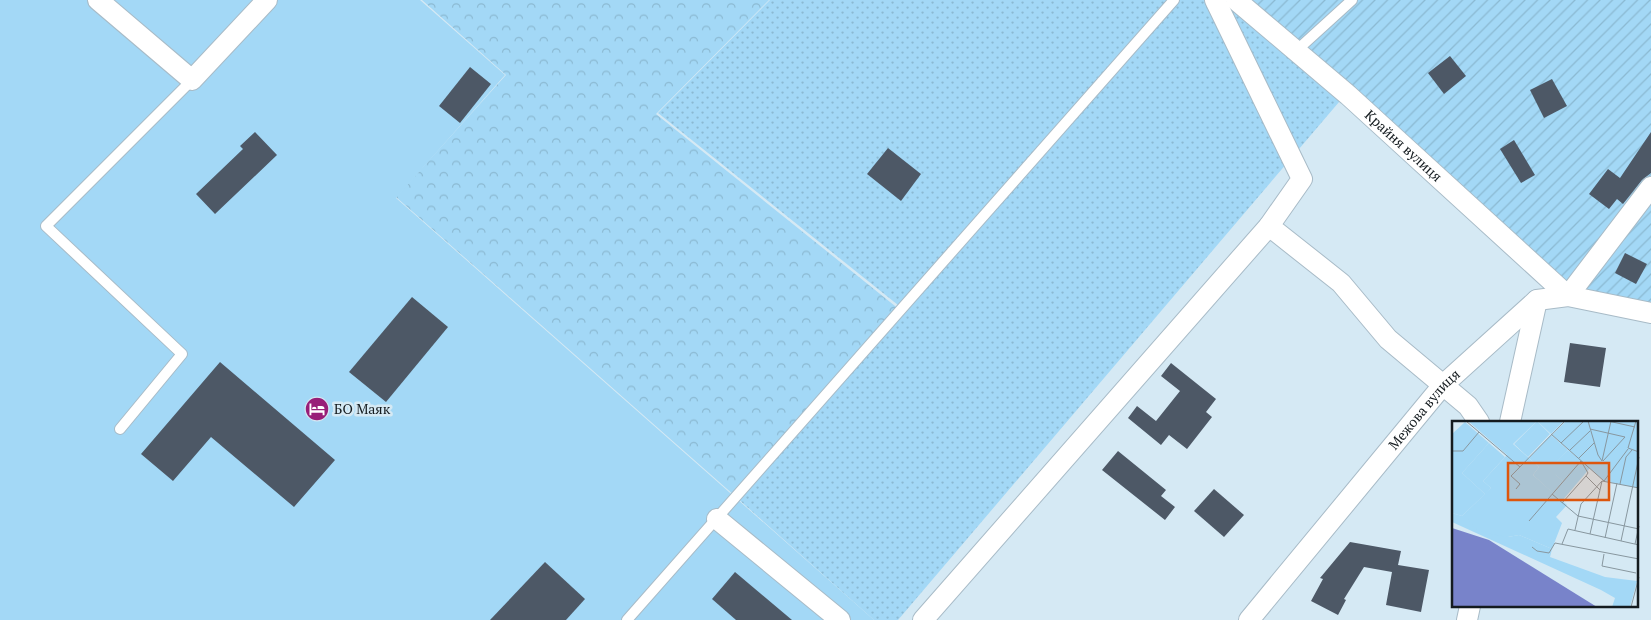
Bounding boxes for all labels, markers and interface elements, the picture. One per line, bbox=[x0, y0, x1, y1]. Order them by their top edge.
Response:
street label: Крайня вулиця bbox=[1361, 105, 1447, 186]
street label: Межова вулиця bbox=[1384, 364, 1464, 453]
hotel icon: БО Маяк bbox=[304, 396, 330, 422]
place label: БО Маяк bbox=[334, 399, 391, 418]
inset map bbox=[1452, 421, 1638, 608]

